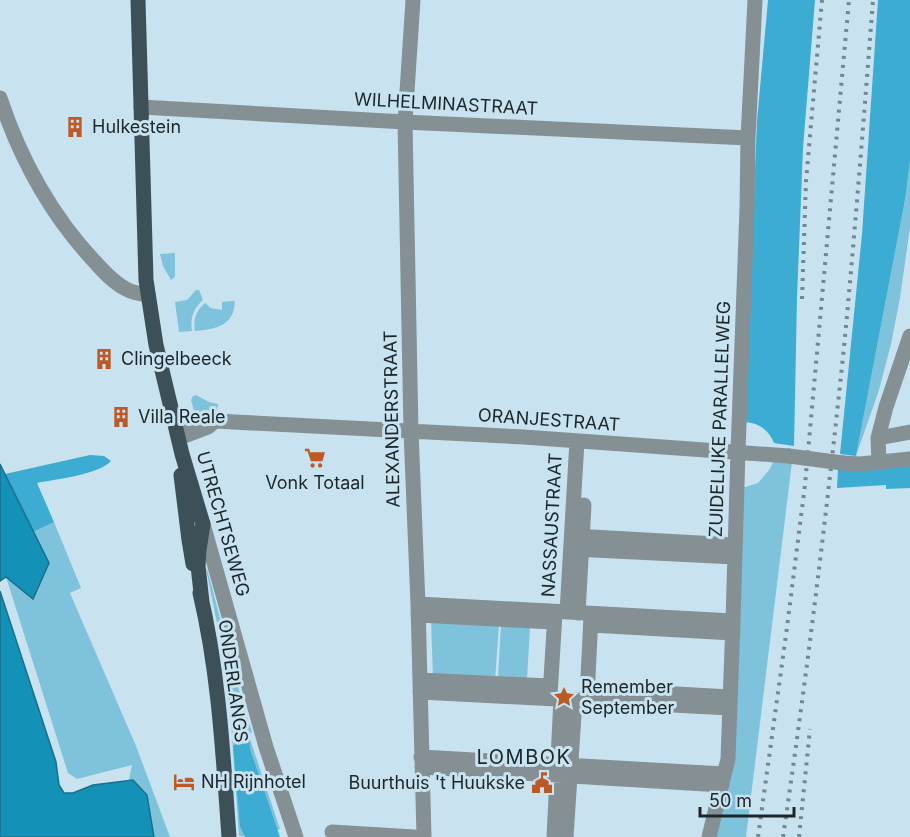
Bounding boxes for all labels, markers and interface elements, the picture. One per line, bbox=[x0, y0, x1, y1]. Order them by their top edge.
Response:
street label: WILHELMINASTRAAT bbox=[354, 88, 539, 119]
building icon: Hulkestein bbox=[63, 115, 87, 139]
place label: Hulkestein bbox=[92, 116, 181, 137]
street label: ZUIDELIJKE PARALLELWEG bbox=[705, 300, 734, 538]
street label: ALEXANDERSTRAAT bbox=[379, 330, 404, 508]
building icon: Clingelbeeck bbox=[92, 347, 116, 371]
place label: Clingelbeeck bbox=[121, 348, 232, 369]
street label: ORANJESTRAAT bbox=[477, 404, 621, 435]
building icon: Villa Reale bbox=[109, 405, 133, 429]
place label: Villa Reale bbox=[138, 406, 226, 427]
supermarket icon: Vonk Totaal bbox=[303, 446, 327, 470]
street label: UTRECHTSEWEG bbox=[193, 449, 254, 599]
street label: NASSAUSTRAAT bbox=[537, 452, 566, 598]
place label: Vonk Totaal bbox=[265, 472, 365, 493]
street label: ONDERLANGS bbox=[214, 618, 253, 744]
place label: Remember September bbox=[581, 676, 675, 718]
place icon: Remember September bbox=[552, 685, 576, 709]
district label: LOMBOK bbox=[477, 745, 571, 769]
hotel icon: NH Rijnhotel bbox=[172, 770, 196, 794]
place label: NH Rijnhotel bbox=[201, 771, 306, 792]
public building icon: Buurthuis 't Huukske bbox=[530, 771, 554, 795]
place label: Buurthuis 't Huukske bbox=[348, 772, 525, 793]
scale bar bbox=[700, 780, 794, 818]
text: 50 m bbox=[709, 790, 752, 811]

